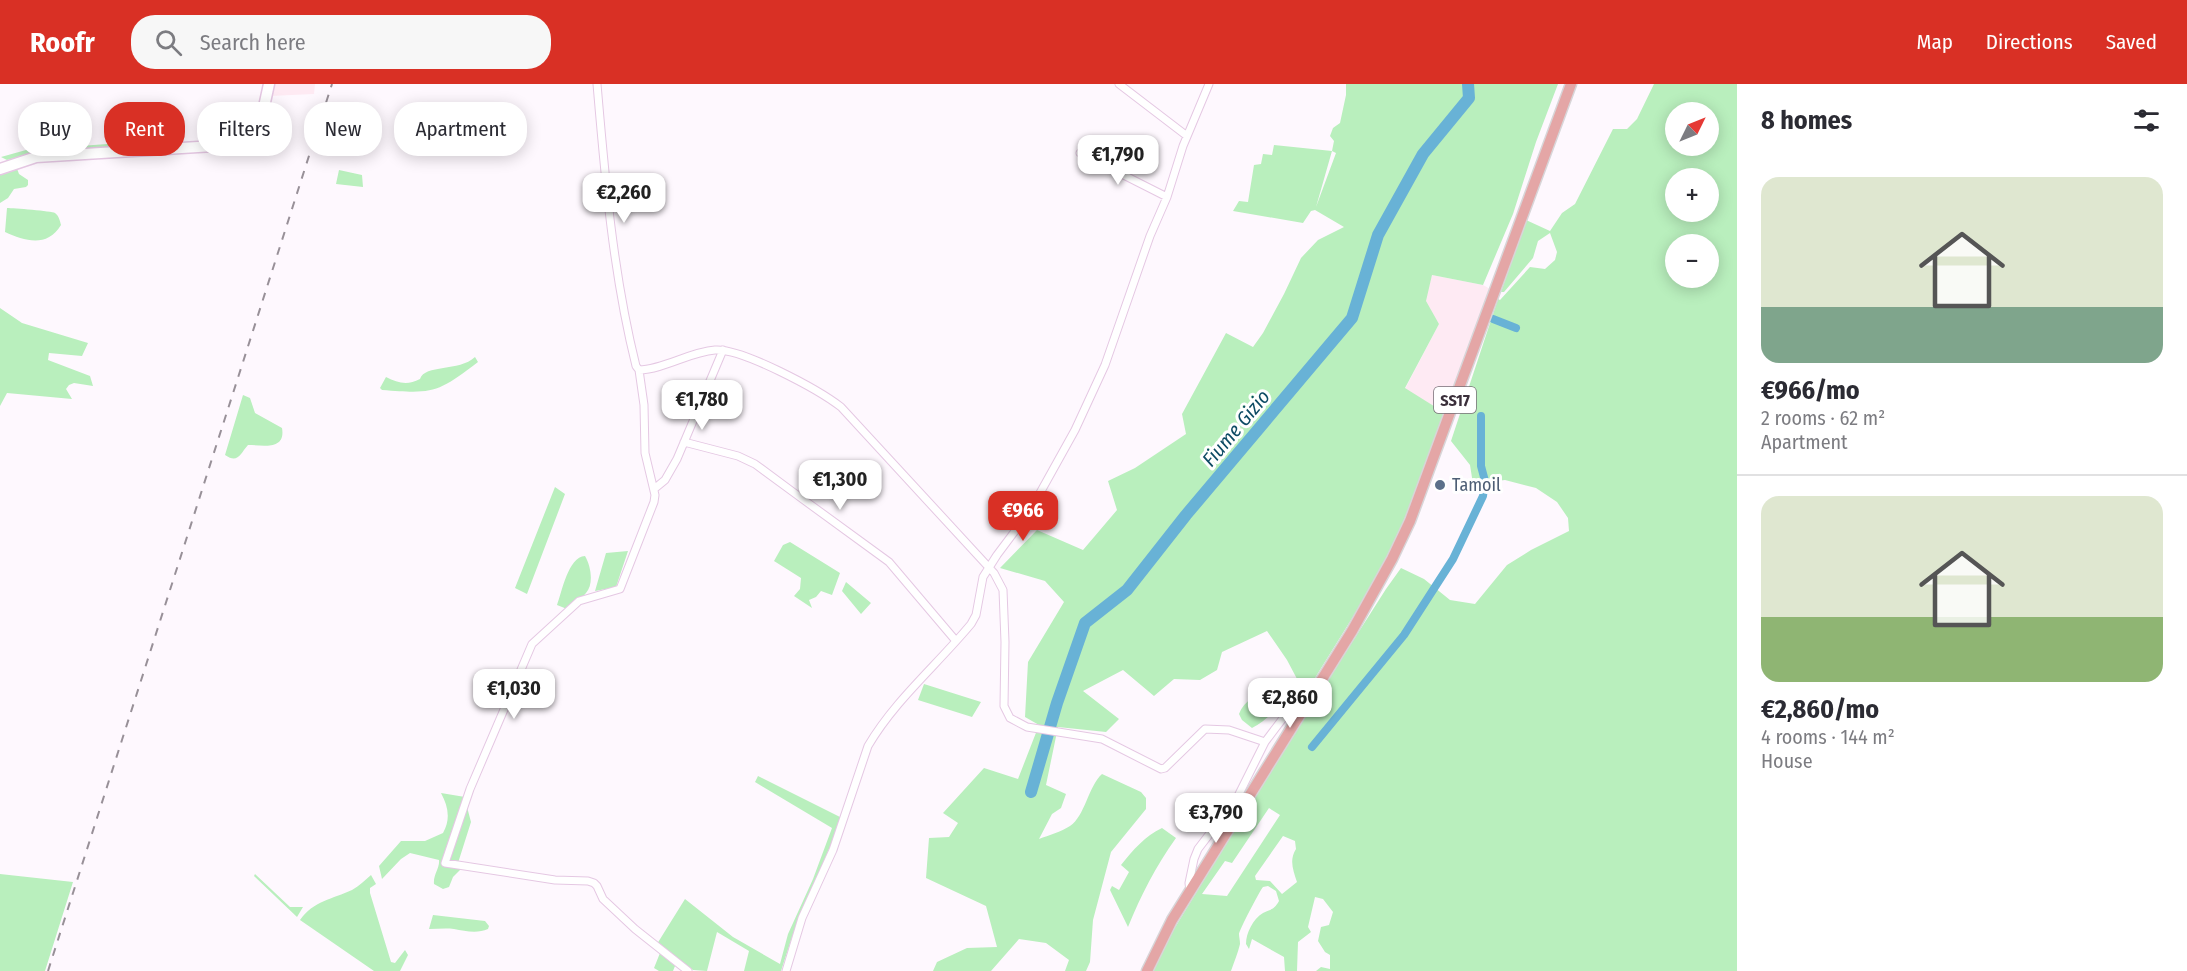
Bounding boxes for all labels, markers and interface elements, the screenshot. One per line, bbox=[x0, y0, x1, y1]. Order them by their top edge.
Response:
search box bbox=[131, 15, 551, 69]
text: Roofr bbox=[30, 26, 95, 59]
icon: search bbox=[152, 26, 185, 59]
text: Search here bbox=[200, 29, 306, 56]
text: Map bbox=[1916, 29, 1953, 55]
text: Directions bbox=[1986, 29, 2073, 55]
text: Saved bbox=[2106, 29, 2157, 55]
chip: Buy bbox=[18, 102, 92, 156]
chip: Rent bbox=[104, 102, 185, 156]
chip: Filters bbox=[197, 102, 292, 156]
chip: New bbox=[304, 102, 382, 156]
chip: Apartment bbox=[394, 102, 527, 156]
north arrow bbox=[1665, 102, 1719, 156]
map controls bbox=[1665, 102, 1719, 288]
icon: filters bbox=[2130, 104, 2163, 137]
text: 8 homes bbox=[1761, 105, 1852, 136]
pin: €1,790 bbox=[1069, 135, 1167, 186]
text: €1,790 bbox=[1092, 142, 1144, 166]
button: + bbox=[1665, 168, 1719, 222]
pin: €2,260 bbox=[575, 173, 673, 224]
text: €2,260 bbox=[597, 180, 651, 204]
icon: home bbox=[1908, 216, 2016, 324]
button: − bbox=[1665, 234, 1719, 288]
text: €966/mo bbox=[1761, 375, 1860, 406]
pin: €1,780 bbox=[653, 380, 751, 431]
water label: Fiume Gizio bbox=[1197, 385, 1275, 471]
text: €1,780 bbox=[676, 387, 728, 411]
road number: SS17 bbox=[1434, 387, 1476, 413]
text: 2 rooms · 62 m² bbox=[1761, 406, 1885, 430]
text: Apartment bbox=[1761, 430, 1848, 454]
pin: €1,300 bbox=[791, 460, 889, 511]
text: €1,300 bbox=[813, 467, 867, 491]
place label: Tamoil bbox=[1452, 474, 1501, 496]
marker: Tamoil bbox=[1433, 478, 1447, 492]
pin: €966 bbox=[987, 491, 1059, 542]
text: €966 bbox=[1002, 498, 1044, 522]
icon: home bbox=[1908, 535, 2016, 643]
pin: €1,030 bbox=[465, 669, 563, 720]
text: €1,030 bbox=[487, 676, 541, 700]
pin: €2,860 bbox=[1241, 678, 1339, 729]
text: €2,860 bbox=[1262, 685, 1318, 709]
text: €2,860/mo bbox=[1761, 694, 1879, 725]
text: 4 rooms · 144 m² bbox=[1761, 725, 1895, 749]
text: House bbox=[1761, 749, 1813, 773]
pin: €3,790 bbox=[1167, 793, 1265, 844]
text: €3,790 bbox=[1189, 800, 1243, 824]

